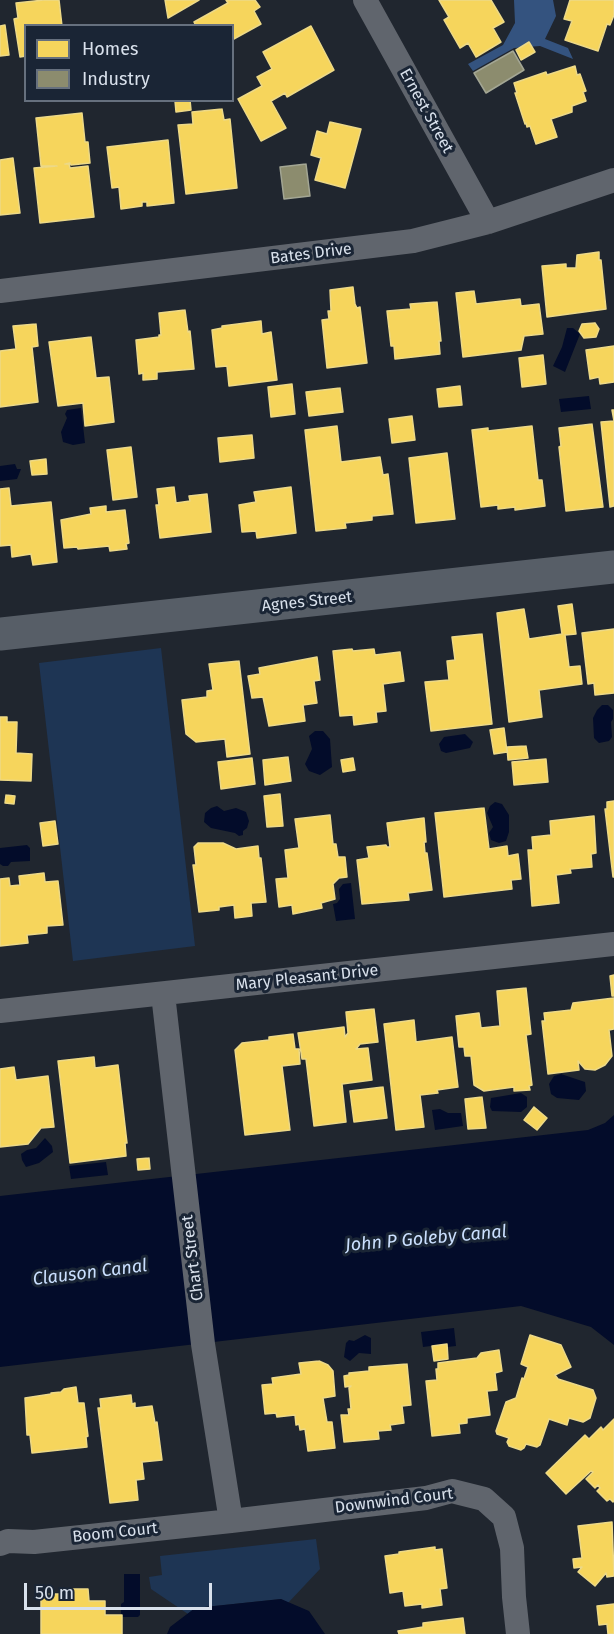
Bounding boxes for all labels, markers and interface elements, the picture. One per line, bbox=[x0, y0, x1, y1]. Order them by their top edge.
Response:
legend bbox=[24, 24, 234, 102]
text: Homes bbox=[82, 38, 138, 60]
street label: Ernest Street bbox=[395, 65, 457, 157]
text: Industry bbox=[82, 68, 150, 90]
street label: Bates Drive bbox=[269, 239, 353, 269]
street label: Agnes Street bbox=[261, 588, 353, 616]
street label: Mary Pleasant Drive bbox=[235, 961, 379, 995]
street label: Chart Street bbox=[178, 1214, 208, 1302]
water label: John P Goleby Canal bbox=[344, 1221, 508, 1257]
water label: Clauson Canal bbox=[32, 1255, 148, 1291]
street label: Downwind Court bbox=[334, 1484, 454, 1518]
street label: Boom Court bbox=[71, 1519, 159, 1547]
scale bar bbox=[27, 1571, 214, 1609]
text: 50 m bbox=[35, 1582, 74, 1604]

